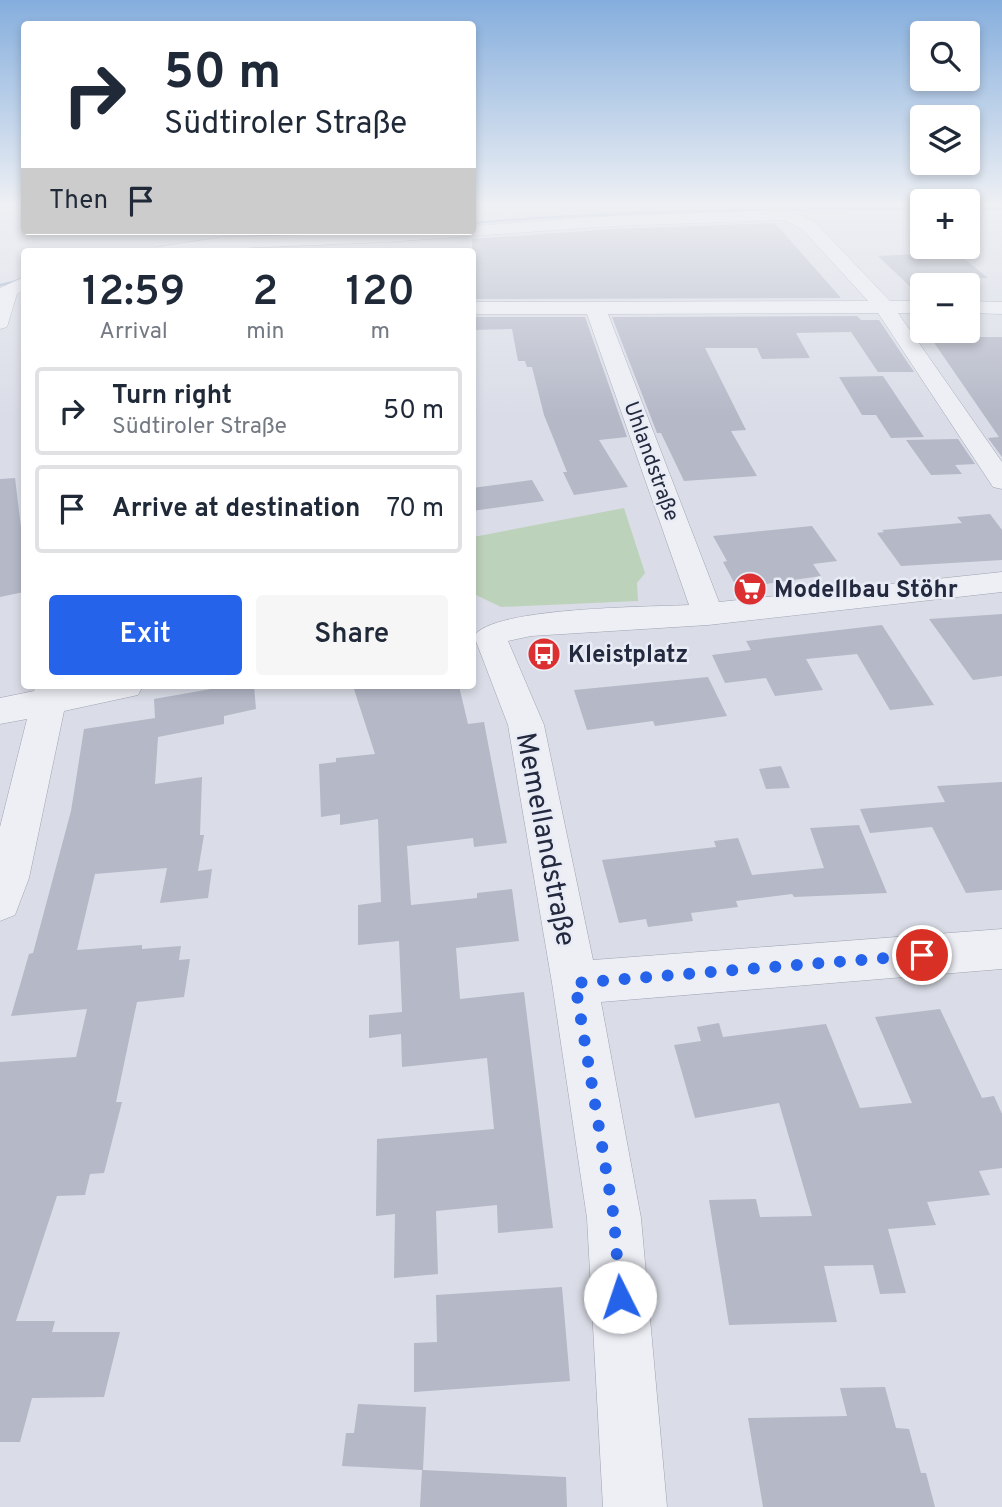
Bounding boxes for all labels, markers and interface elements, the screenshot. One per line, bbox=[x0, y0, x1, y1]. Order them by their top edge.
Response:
map controls bbox=[910, 21, 980, 343]
button: search bbox=[910, 21, 980, 91]
text: 50 m bbox=[164, 44, 281, 106]
icon: right bbox=[49, 49, 140, 140]
text: Südtiroler Straße bbox=[164, 105, 407, 145]
button: layers bbox=[910, 105, 980, 175]
icon: arrive bbox=[122, 182, 160, 220]
text: Then bbox=[49, 185, 108, 218]
button: + bbox=[910, 189, 980, 259]
text: 12:59 bbox=[82, 267, 185, 320]
text: 2 bbox=[253, 267, 278, 320]
text: 120 bbox=[345, 267, 415, 320]
button: − bbox=[910, 273, 980, 343]
text: Arrival bbox=[99, 318, 168, 347]
text: min bbox=[246, 318, 285, 347]
text: m bbox=[370, 318, 390, 347]
text: Turn right bbox=[112, 380, 232, 413]
icon: right bbox=[53, 392, 91, 430]
text: 50 m bbox=[383, 395, 444, 428]
street label: Uhlandstraße bbox=[616, 398, 685, 525]
text: Südtiroler Straße bbox=[112, 413, 287, 442]
icon: arrive bbox=[53, 490, 91, 528]
text: Arrive at destination bbox=[112, 493, 360, 526]
text: 70 m bbox=[386, 493, 444, 526]
supermarket icon: Modellbau Stöhr bbox=[731, 570, 769, 608]
place label: Modellbau Stöhr bbox=[774, 576, 958, 606]
button: Exit bbox=[49, 595, 242, 675]
button: Share bbox=[256, 595, 448, 675]
bus stop icon: Kleistplatz bbox=[525, 635, 563, 673]
place label: Kleistplatz bbox=[568, 641, 688, 671]
street label: Memellandstraße bbox=[506, 730, 582, 949]
pin bbox=[892, 925, 952, 985]
icon: arrive bbox=[903, 936, 941, 974]
position arrow bbox=[583, 1260, 657, 1334]

